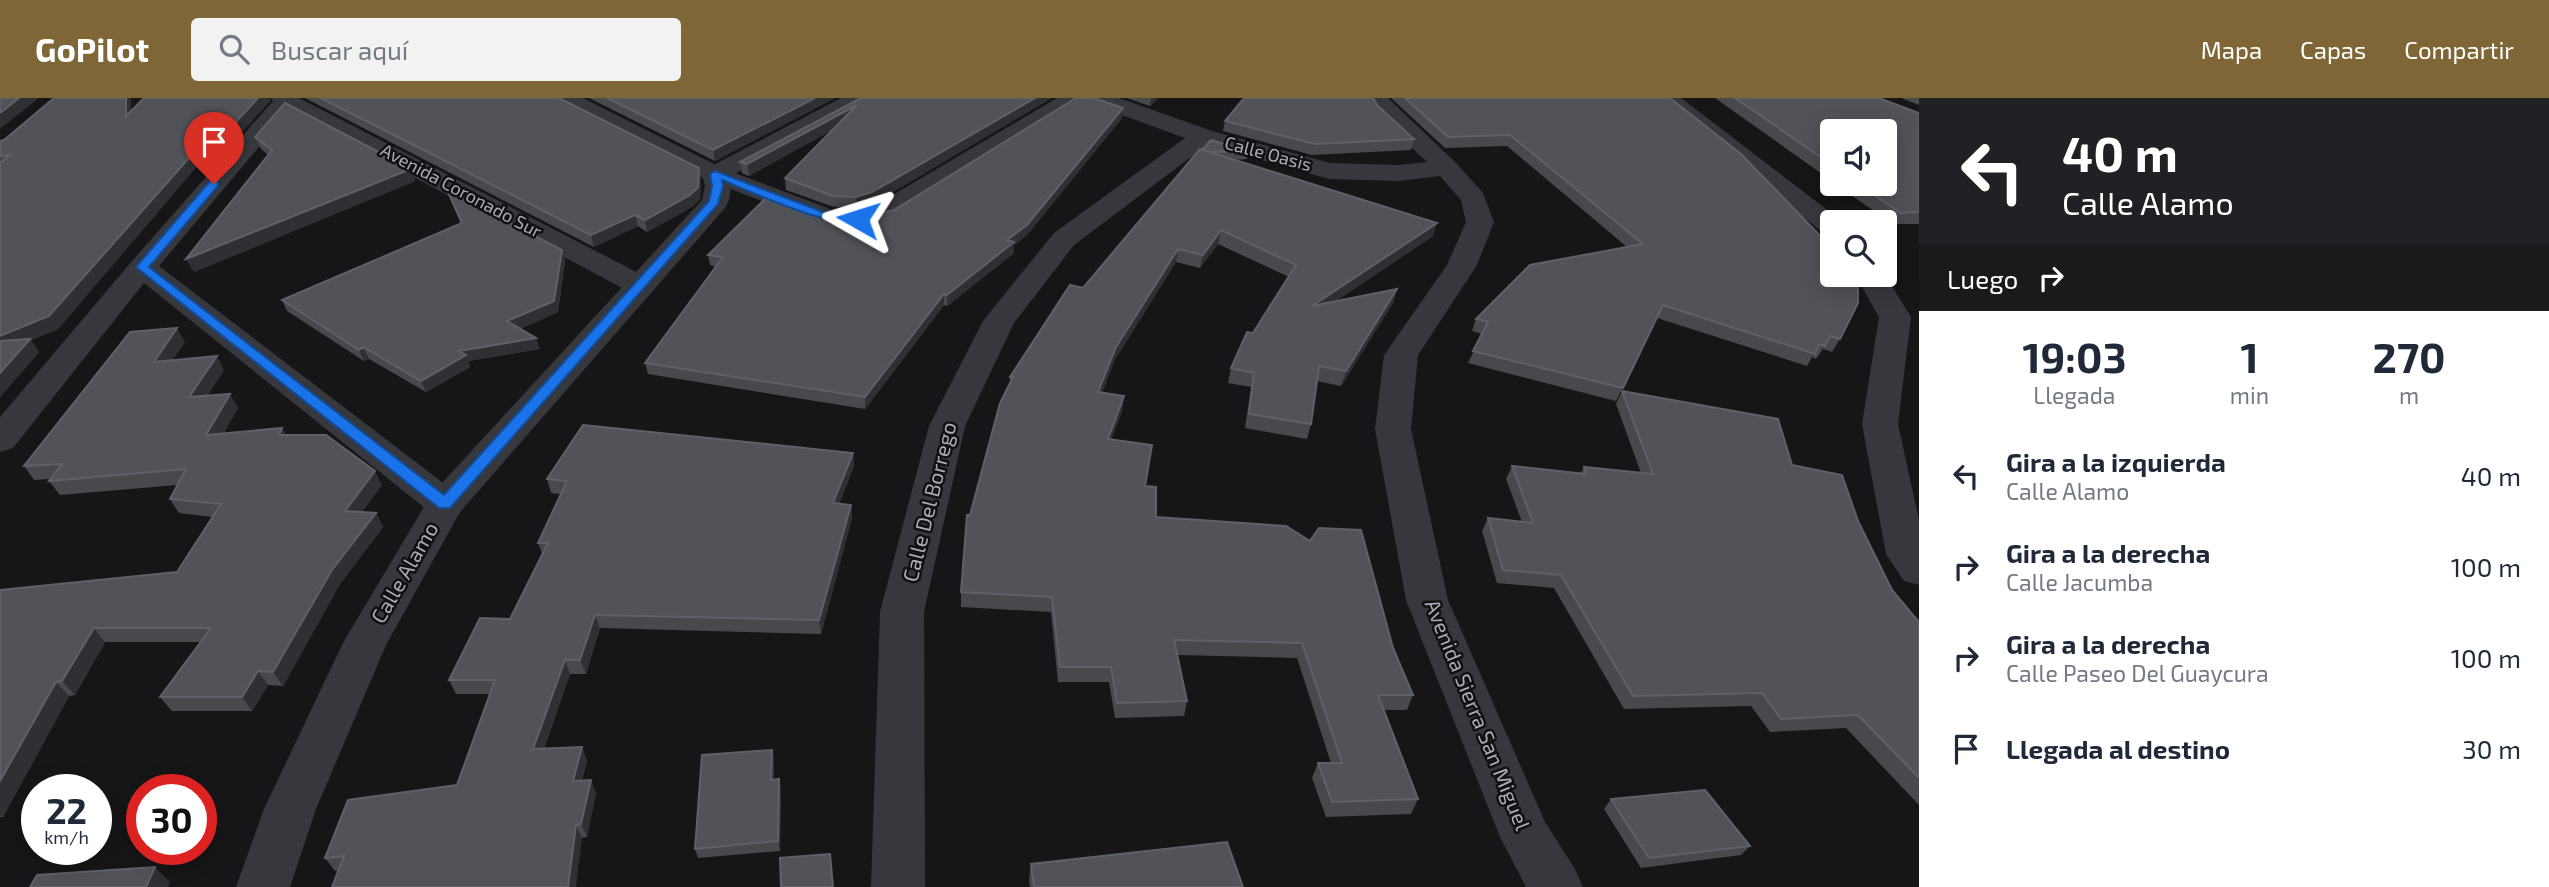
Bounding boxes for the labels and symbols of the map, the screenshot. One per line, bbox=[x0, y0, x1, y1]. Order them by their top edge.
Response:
pin bbox=[184, 112, 244, 184]
street label: Calle Oasis bbox=[1222, 131, 1314, 175]
street label: Avenida Coronado Sur bbox=[377, 138, 546, 242]
position arrow bbox=[821, 182, 895, 256]
street label: Calle Del Borrego bbox=[897, 419, 960, 584]
street label: Calle Alamo bbox=[365, 517, 443, 627]
street label: Avenida Sierra San Miguel bbox=[1421, 595, 1537, 834]
speed limit sign: 30 bbox=[126, 774, 217, 865]

